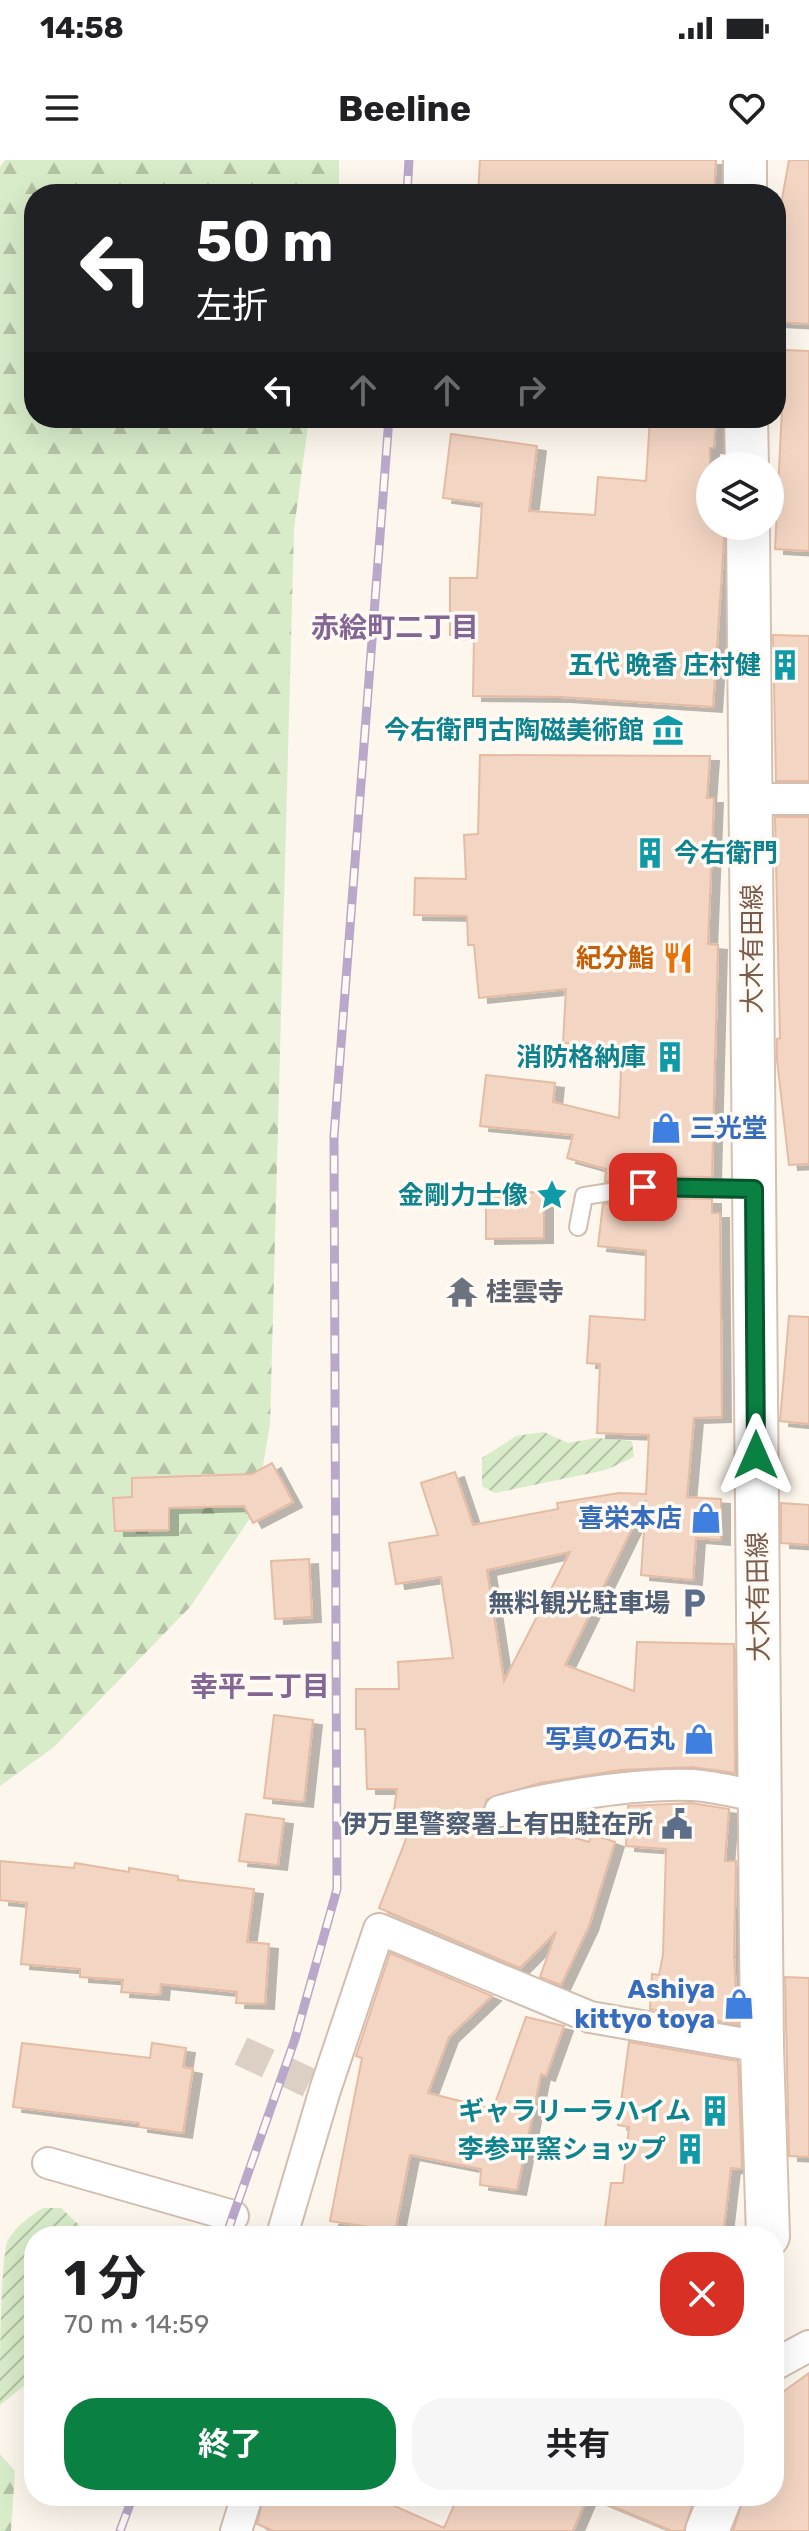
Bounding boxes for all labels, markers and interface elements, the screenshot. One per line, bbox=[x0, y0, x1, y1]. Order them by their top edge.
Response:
text: 14:58 bbox=[40, 10, 124, 46]
icon: menu bbox=[40, 86, 84, 130]
icon: heart bbox=[725, 86, 769, 130]
text: Beeline bbox=[338, 87, 471, 130]
text: 50 m bbox=[196, 209, 333, 275]
icon: left bbox=[64, 216, 168, 320]
text: 左折 bbox=[196, 284, 268, 327]
icon: left bbox=[257, 368, 301, 412]
icon: ahead bbox=[341, 368, 385, 412]
icon: ahead bbox=[425, 368, 469, 412]
icon: right bbox=[509, 368, 553, 412]
map controls bbox=[696, 452, 784, 540]
button: layers bbox=[696, 452, 784, 540]
district label: 赤絵町二丁目 bbox=[311, 611, 479, 644]
building icon: 五代 晩香 庄村健 bbox=[768, 648, 802, 682]
place label: 五代 晩香 庄村健 bbox=[568, 650, 761, 681]
museum icon: 今右衛門古陶磁美術館 bbox=[651, 713, 685, 747]
place label: 今右衛門古陶磁美術館 bbox=[384, 715, 644, 746]
building icon: 今右衛門 bbox=[633, 836, 667, 870]
place label: 今右衛門 bbox=[674, 838, 778, 869]
street label: 大木有田線 bbox=[737, 884, 768, 1014]
restaurant icon: 紀分鮨 bbox=[661, 941, 695, 975]
place label: 紀分鮨 bbox=[576, 943, 654, 974]
building icon: 消防格納庫 bbox=[653, 1040, 687, 1074]
place label: 消防格納庫 bbox=[516, 1042, 646, 1073]
shop icon: 三光堂 bbox=[649, 1111, 683, 1145]
place label: 三光堂 bbox=[690, 1113, 768, 1144]
pin bbox=[609, 1153, 677, 1221]
icon: arrive bbox=[621, 1165, 665, 1209]
place icon: 金剛力士像 bbox=[535, 1178, 569, 1212]
place label: 金剛力士像 bbox=[398, 1180, 528, 1211]
temple icon: 桂雲寺 bbox=[445, 1275, 479, 1309]
place label: 桂雲寺 bbox=[486, 1277, 564, 1308]
position arrow bbox=[714, 1413, 798, 1497]
shop icon: 喜栄本店 bbox=[689, 1501, 723, 1535]
place label: 喜栄本店 bbox=[578, 1503, 682, 1534]
street label: 大木有田線 bbox=[742, 1532, 775, 1662]
parking icon: 無料観光駐車場 bbox=[677, 1586, 711, 1620]
place label: 無料観光駐車場 bbox=[488, 1588, 670, 1619]
district label: 幸平二丁目 bbox=[190, 1670, 330, 1703]
shop icon: 写真の石丸 bbox=[682, 1722, 716, 1756]
place label: 写真の石丸 bbox=[545, 1724, 675, 1755]
public building icon: 伊万里警察署上有田駐在所 bbox=[660, 1807, 694, 1841]
place label: 伊万里警察署上有田駐在所 bbox=[341, 1809, 653, 1840]
place label: Ashiya kittyo toya bbox=[574, 1974, 715, 2035]
shop icon: Ashiya kittyo toya bbox=[722, 1987, 756, 2021]
building icon: ギャラリーラハイム bbox=[698, 2094, 732, 2128]
place label: ギャラリーラハイム bbox=[458, 2096, 691, 2127]
building icon: 李参平窯ショップ bbox=[673, 2132, 707, 2166]
place label: 李参平窯ショップ bbox=[458, 2134, 666, 2165]
text: 1 分 bbox=[64, 2250, 146, 2307]
button: close bbox=[660, 2252, 744, 2336]
text: 70 m · 14:59 bbox=[64, 2309, 209, 2340]
button: 終了 bbox=[64, 2398, 396, 2490]
button: 共有 bbox=[412, 2398, 744, 2490]

